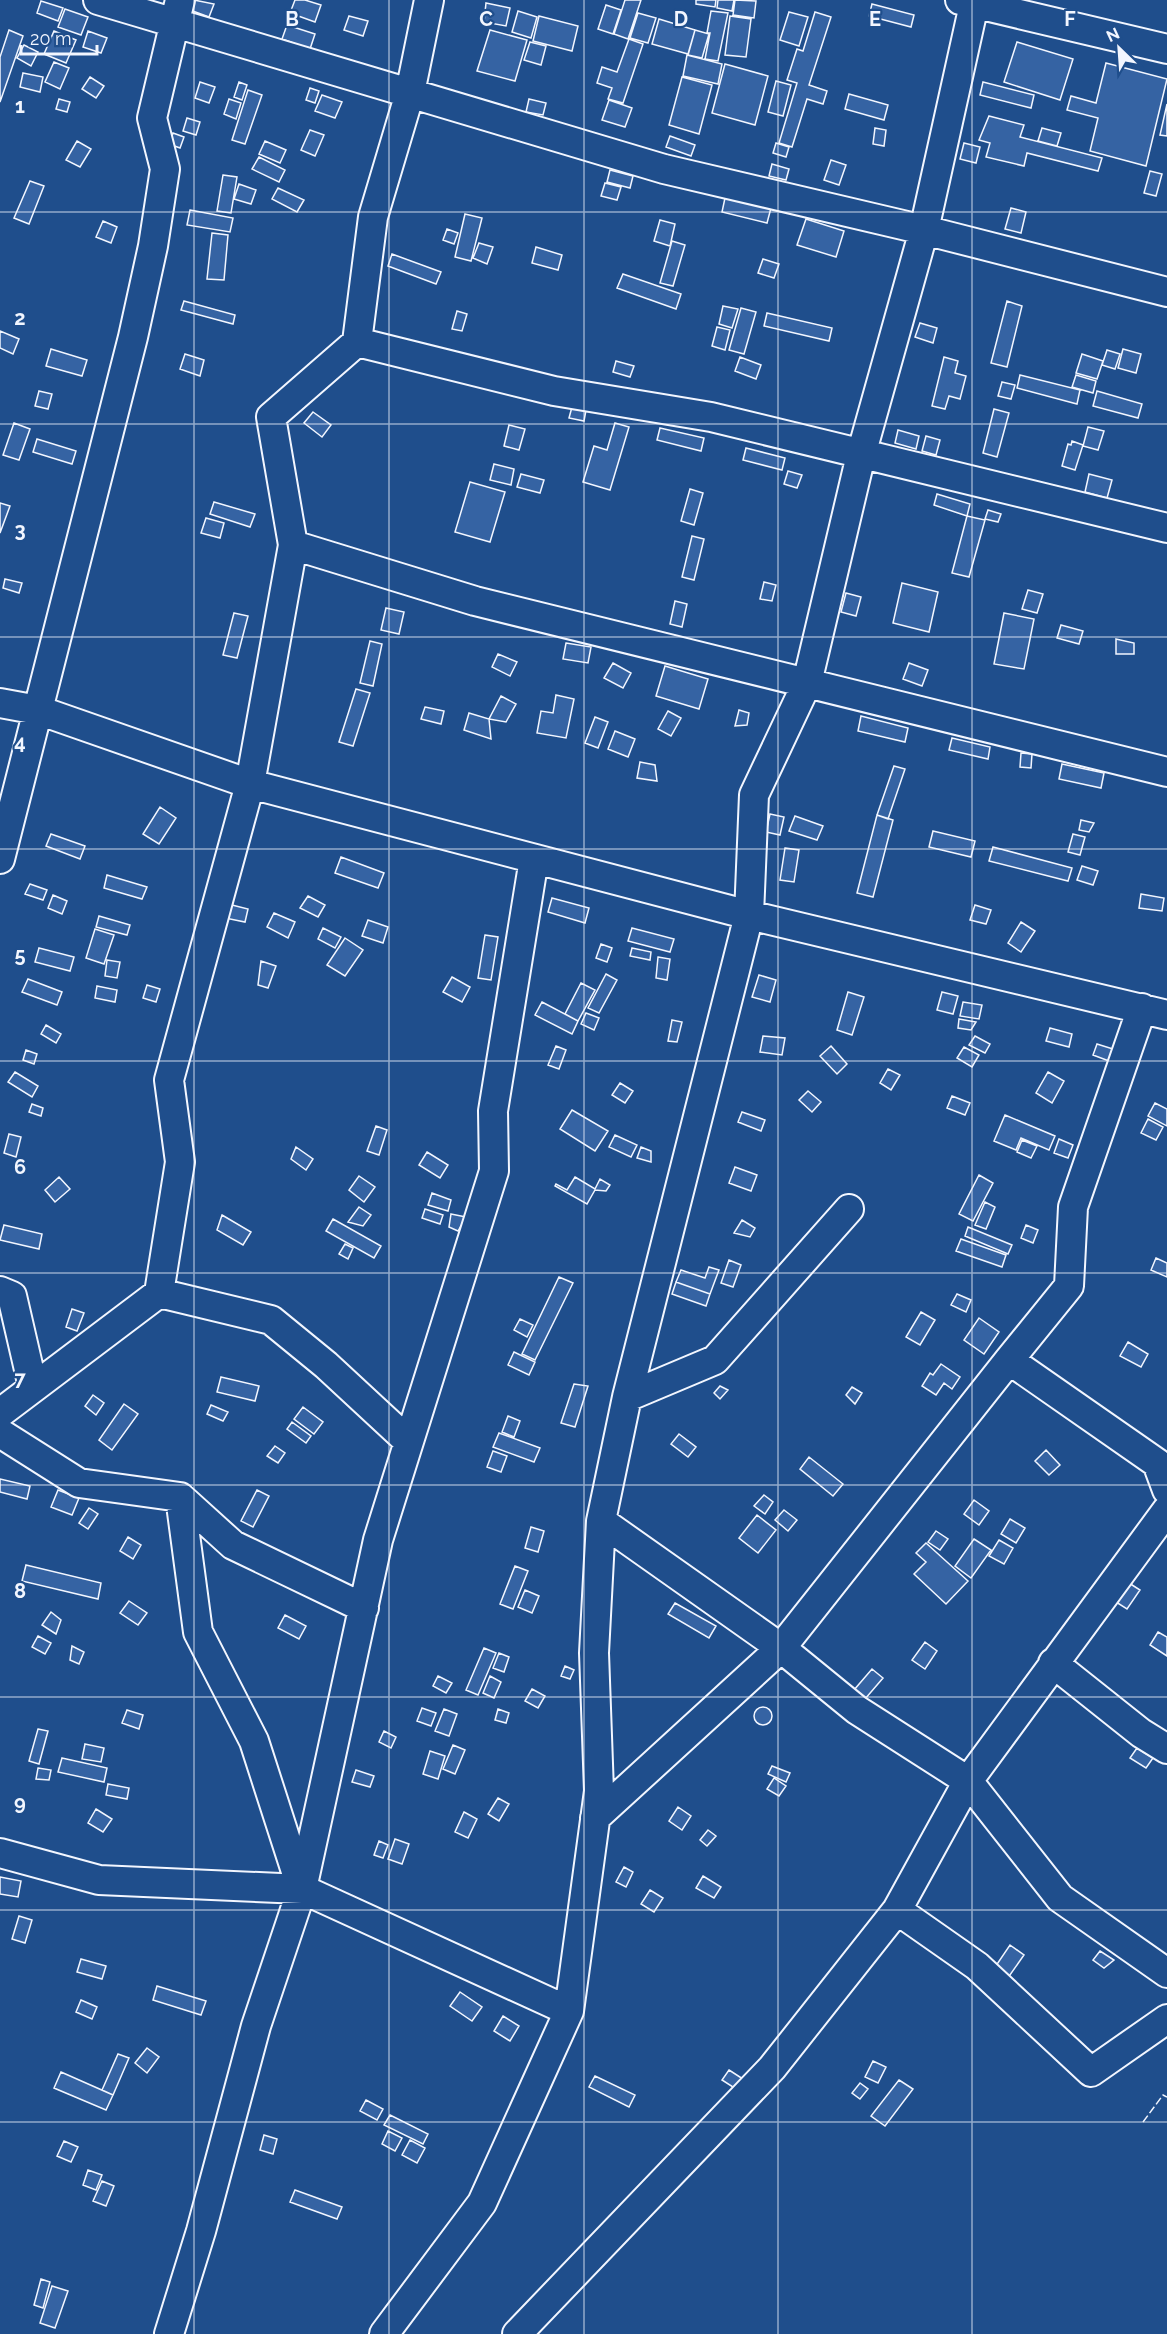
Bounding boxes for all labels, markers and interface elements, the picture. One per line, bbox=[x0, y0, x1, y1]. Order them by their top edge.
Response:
text: B bbox=[285, 7, 299, 31]
text: C bbox=[479, 7, 493, 31]
text: D bbox=[674, 7, 688, 31]
text: E bbox=[869, 7, 881, 31]
text: F bbox=[1064, 7, 1076, 31]
scale bar bbox=[21, 18, 98, 56]
north arrow bbox=[1089, 18, 1149, 78]
text: N bbox=[1103, 24, 1122, 46]
text: 20 m bbox=[30, 28, 72, 49]
text: 1 bbox=[15, 94, 25, 118]
text: 2 bbox=[14, 306, 26, 330]
text: 3 bbox=[14, 518, 26, 542]
text: 4 bbox=[14, 730, 26, 754]
text: 5 bbox=[14, 943, 26, 967]
text: 6 bbox=[14, 1155, 26, 1179]
text: 7 bbox=[14, 1367, 26, 1391]
text: 8 bbox=[14, 1579, 26, 1603]
text: 9 bbox=[14, 1791, 26, 1815]

